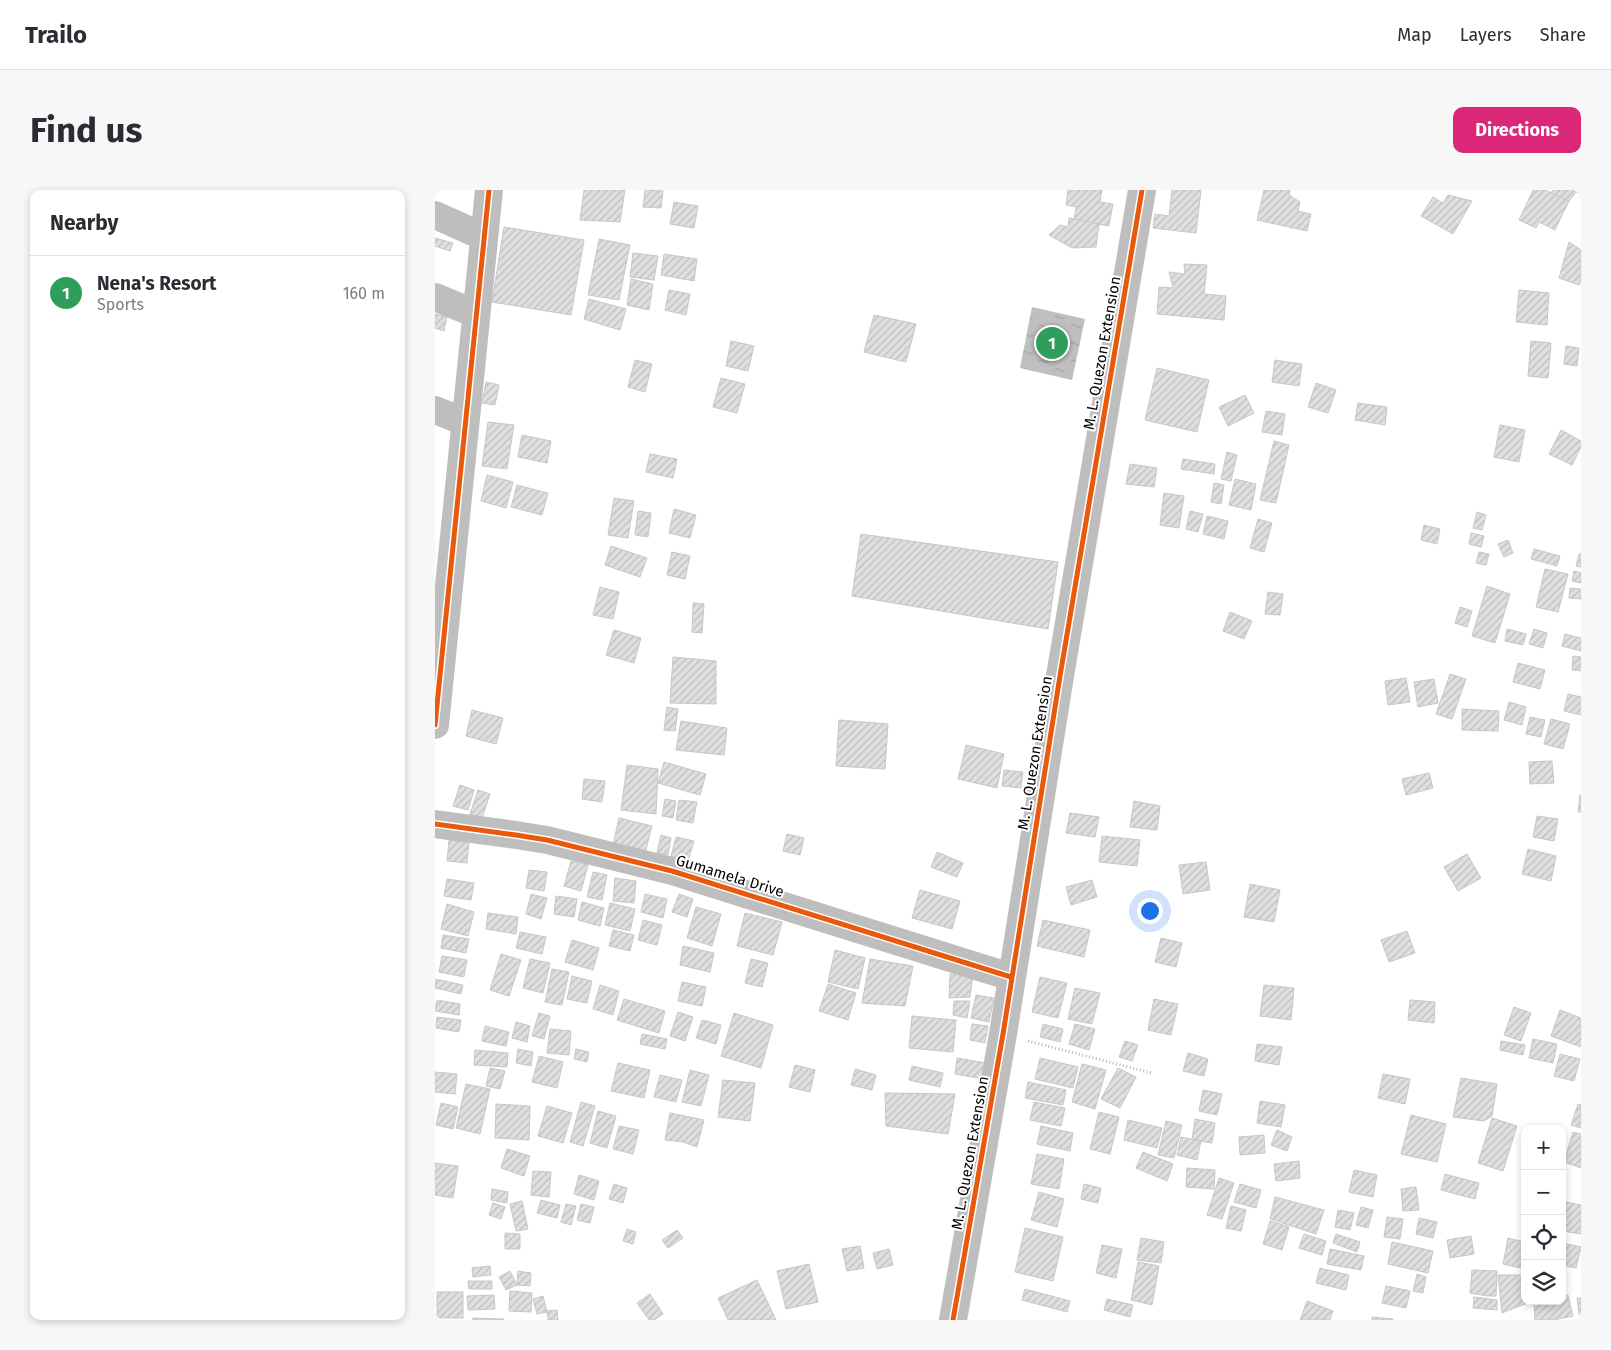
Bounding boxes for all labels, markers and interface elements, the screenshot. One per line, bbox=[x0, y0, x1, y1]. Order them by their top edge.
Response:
text: Trailo bbox=[25, 21, 87, 49]
text: Map bbox=[1397, 24, 1432, 46]
text: Layers bbox=[1460, 24, 1512, 46]
text: Share bbox=[1540, 24, 1586, 46]
button: Directions bbox=[1453, 107, 1581, 153]
text: Find us bbox=[30, 109, 142, 151]
text: Nearby bbox=[50, 210, 118, 236]
text: Nena's Resort bbox=[97, 272, 216, 295]
street label: M. L. Quezon Extension bbox=[1080, 275, 1124, 431]
text: 1 bbox=[62, 284, 70, 303]
text: 160 m bbox=[343, 284, 385, 303]
text: Sports bbox=[97, 295, 144, 314]
pin: 1 bbox=[1036, 324, 1068, 362]
street label: M. L. Quezon Extension bbox=[1014, 675, 1056, 831]
street label: Gumamela Drive bbox=[674, 851, 786, 901]
your location bbox=[1137, 898, 1163, 924]
street label: M. L. Quezon Extension bbox=[948, 1075, 992, 1231]
map controls bbox=[1521, 1125, 1566, 1305]
button: + bbox=[1521, 1125, 1566, 1170]
button: − bbox=[1521, 1170, 1566, 1215]
button: locate bbox=[1521, 1215, 1566, 1260]
button: layers bbox=[1521, 1260, 1566, 1305]

